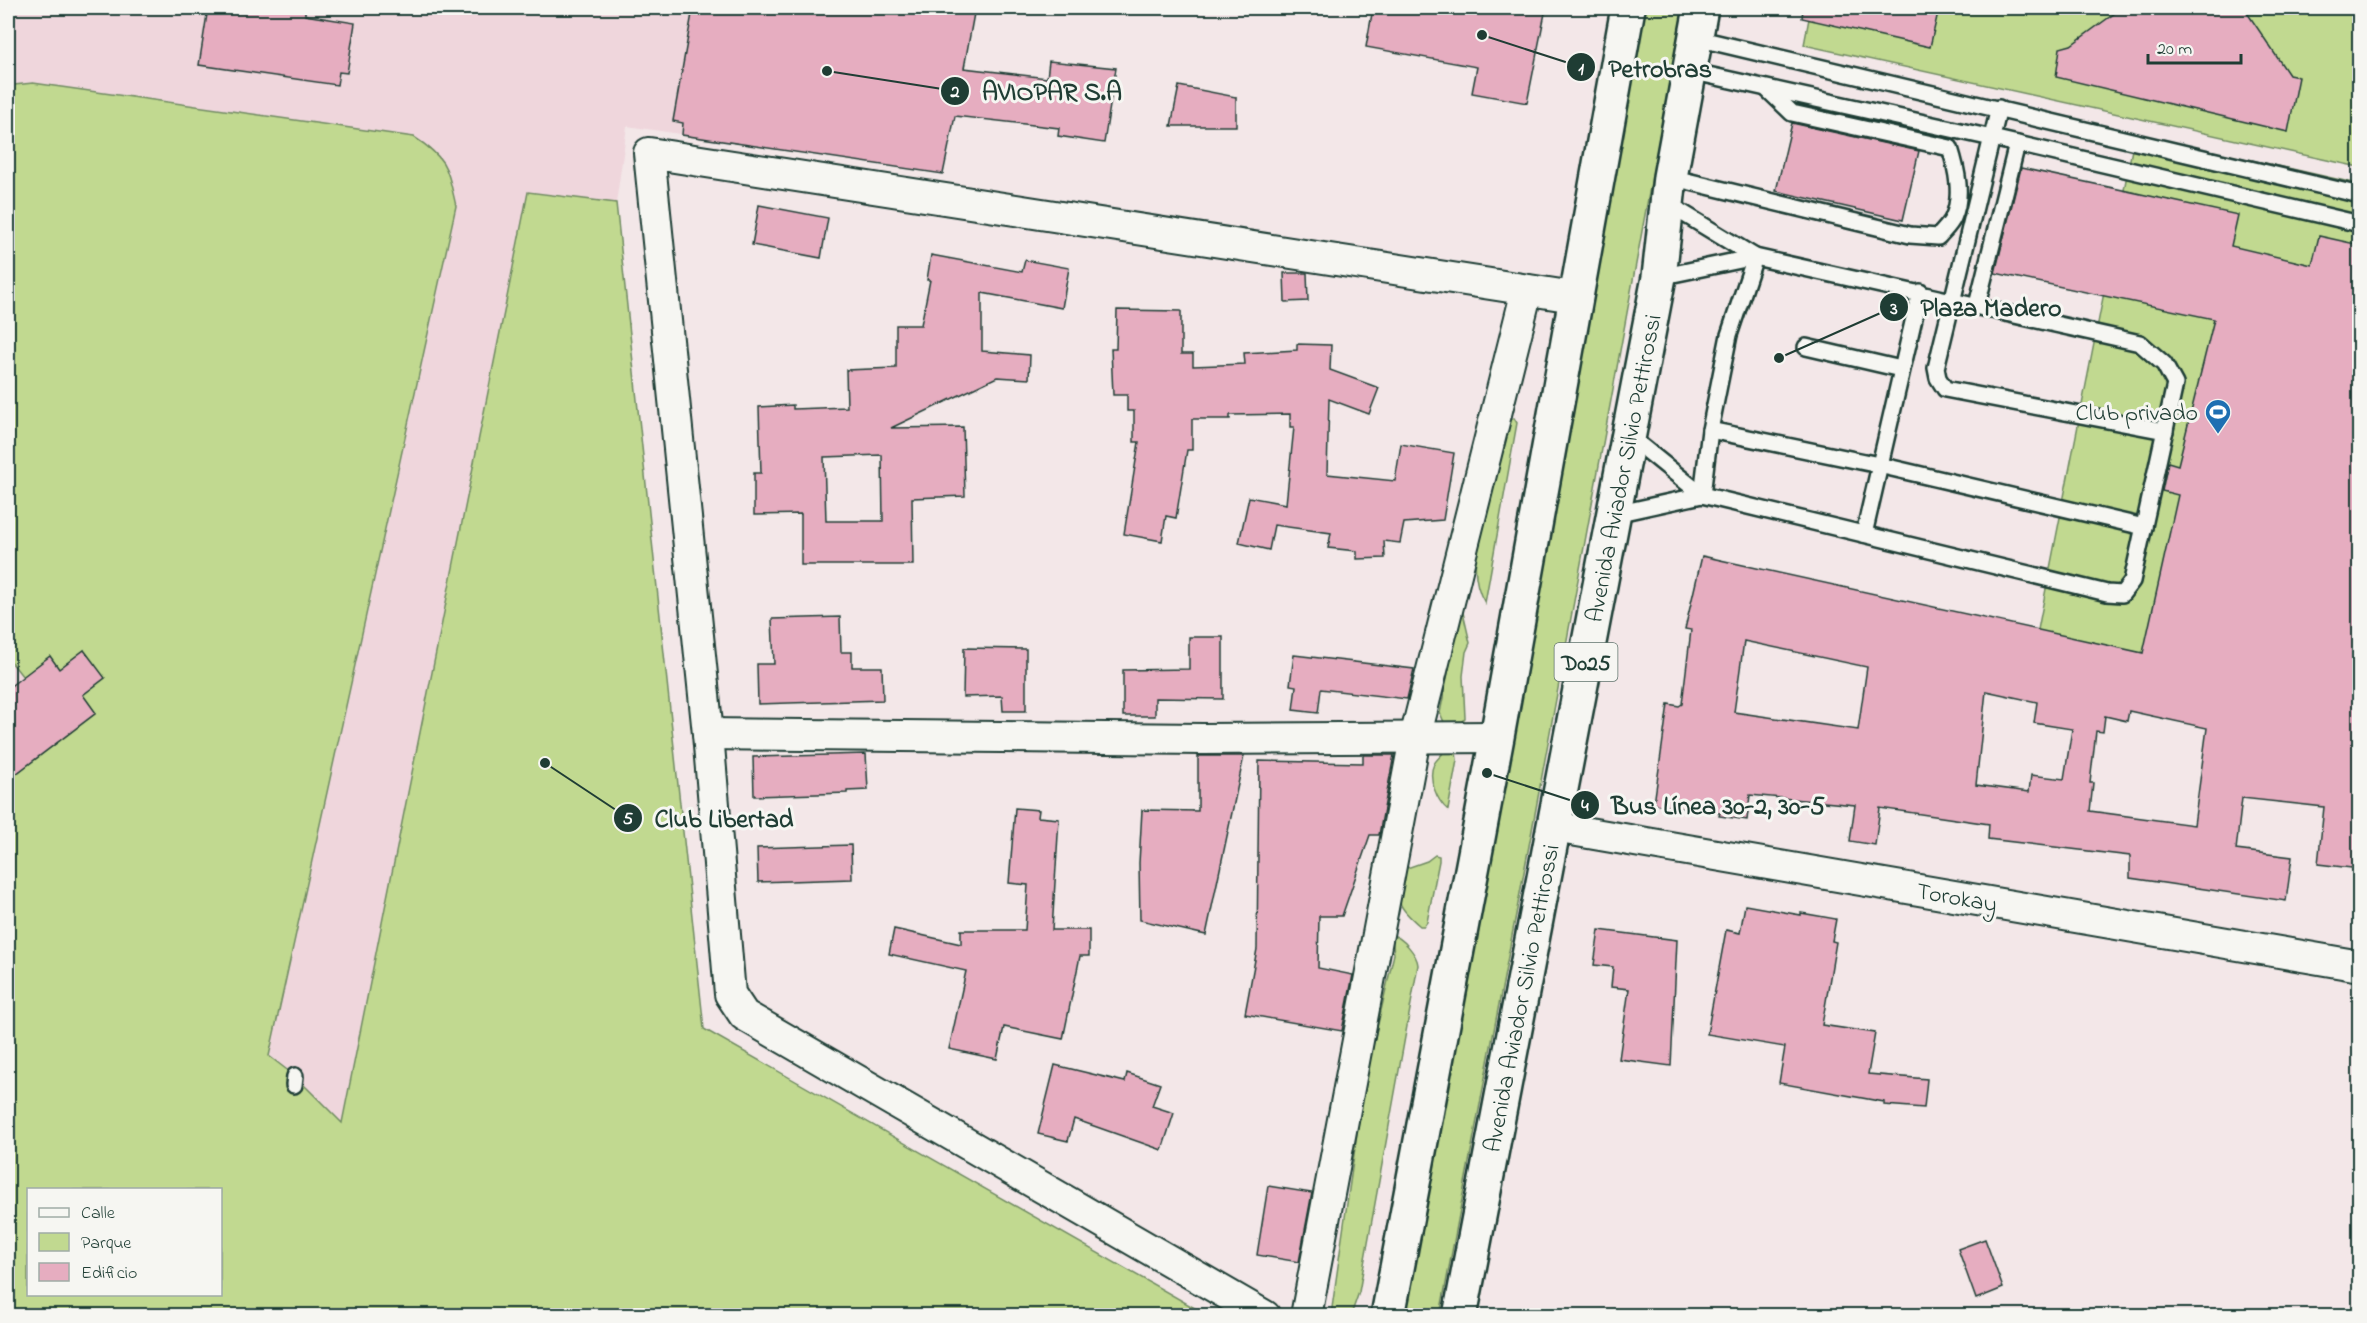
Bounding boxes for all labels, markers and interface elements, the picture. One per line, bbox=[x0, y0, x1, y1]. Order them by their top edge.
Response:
scale bar bbox=[2148, 27, 2241, 65]
text: 20 m bbox=[2157, 37, 2192, 63]
callout: Petrobras bbox=[1566, 45, 1724, 89]
text: Petrobras bbox=[1608, 52, 1712, 90]
text: 1 bbox=[1578, 57, 1584, 83]
callout: AVIOPAR S.A bbox=[940, 69, 1134, 113]
text: AVIOPAR S.A bbox=[982, 75, 1122, 113]
text: 2 bbox=[950, 80, 960, 106]
callout: Plaza Madero bbox=[1879, 285, 2074, 329]
text: Plaza Madero bbox=[1921, 291, 2062, 329]
text: 3 bbox=[1889, 297, 1898, 323]
street label: Avenida Aviador Silvio Pettirossi bbox=[1578, 312, 1672, 625]
place label: Club privado bbox=[2075, 397, 2198, 432]
sports icon: Club privado bbox=[2203, 397, 2233, 435]
road number: D025 bbox=[1554, 643, 1618, 681]
callout: Bus Línea 30-2, 30-5 bbox=[1570, 783, 1837, 827]
text: Bus Línea 30-2, 30-5 bbox=[1610, 789, 1825, 827]
text: 4 bbox=[1581, 794, 1589, 820]
callout: Club Libertad bbox=[613, 796, 806, 840]
text: Club Libertad bbox=[655, 802, 794, 840]
text: 5 bbox=[623, 807, 634, 833]
street label: Avenida Aviador Silvio Pettirossi bbox=[1476, 842, 1570, 1155]
street label: Torokay bbox=[1913, 875, 2000, 925]
legend bbox=[27, 1188, 222, 1296]
text: Calle bbox=[81, 1201, 116, 1227]
text: Parque bbox=[81, 1231, 132, 1257]
text: Edificio bbox=[81, 1261, 137, 1287]

